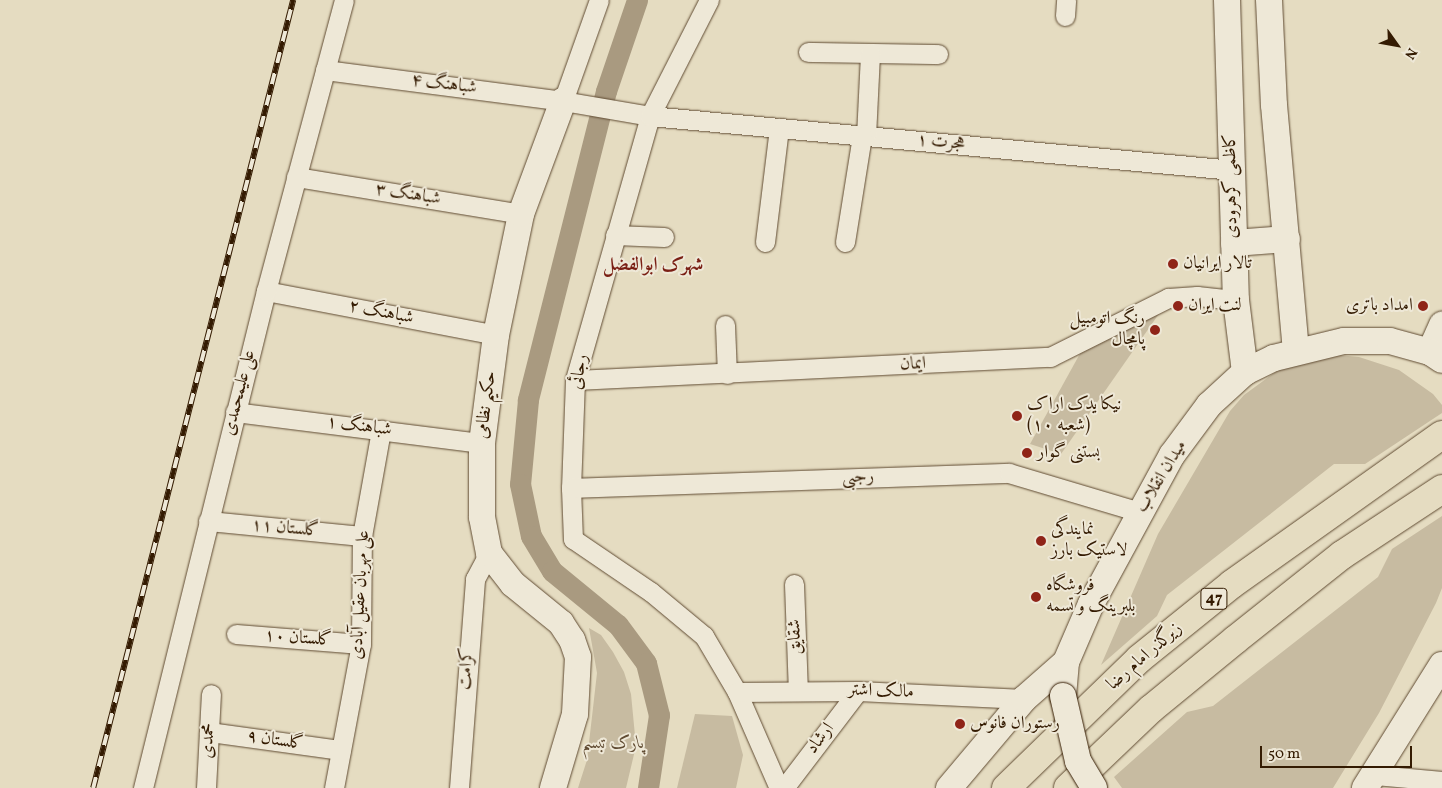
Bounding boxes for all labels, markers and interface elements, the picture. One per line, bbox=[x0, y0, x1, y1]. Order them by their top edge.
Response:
north arrow bbox=[1372, 20, 1422, 70]
text: N bbox=[1399, 44, 1421, 63]
street label: شباهنگ ۴ bbox=[410, 70, 478, 100]
street label: هجرت ۱ bbox=[916, 130, 966, 156]
street label: کاظمی کرهرودی bbox=[1220, 133, 1244, 239]
street label: شباهنگ ۳ bbox=[374, 179, 442, 211]
place label: تالار ایرانیان bbox=[1183, 253, 1252, 275]
district label: شهرک ابوالفضل bbox=[603, 255, 703, 277]
marker: تالار ایرانیان bbox=[1167, 258, 1179, 270]
place label: لنت ایران bbox=[1188, 295, 1242, 317]
place label: امداد باتری bbox=[1346, 295, 1413, 317]
street label: شباهنگ ۲ bbox=[347, 296, 415, 330]
marker: لنت ایران bbox=[1172, 300, 1184, 312]
marker: امداد باتری bbox=[1417, 300, 1429, 312]
place label: رنگ اتومبیل پامچال bbox=[1070, 309, 1145, 352]
marker: رنگ اتومبیل پامچال bbox=[1149, 324, 1161, 336]
street label: علی علیمحمدی bbox=[219, 348, 261, 438]
street label: رجائی bbox=[566, 353, 594, 391]
street label: ایمان bbox=[899, 354, 927, 376]
street label: حکیم نظامی bbox=[472, 370, 502, 440]
place label: نیکا یدک اراک (شعبه ۱۰) bbox=[1027, 395, 1122, 438]
marker: نیکا یدک اراک (شعبه ۱۰) bbox=[1011, 410, 1023, 422]
street label: شباهنگ ۱ bbox=[325, 412, 393, 442]
street label: میدان انقلاب bbox=[1132, 437, 1192, 517]
place label: بستنی گوار bbox=[1037, 442, 1100, 464]
marker: بستنی گوار bbox=[1021, 447, 1033, 459]
street label: رجبی bbox=[842, 467, 874, 489]
street label: گلستان ۱۱ bbox=[250, 515, 320, 543]
place label: نمایندگی لاستیک بارز bbox=[1051, 520, 1127, 562]
street label: علی مهربان عقیل آبادی bbox=[347, 530, 375, 660]
marker: نمایندگی لاستیک بارز bbox=[1035, 535, 1047, 547]
place label: فروشگاه بلبرینگ و تسمه bbox=[1046, 576, 1135, 618]
road number: 47 bbox=[1200, 586, 1228, 612]
marker: فروشگاه بلبرینگ و تسمه bbox=[1030, 591, 1042, 603]
street label: زیرگذر امام رضا bbox=[1103, 618, 1187, 696]
street label: شقایق bbox=[785, 619, 807, 655]
street label: گلستان ۱۰ bbox=[263, 626, 333, 652]
street label: کرامت bbox=[454, 647, 480, 691]
street label: مالک اشتر bbox=[848, 680, 914, 704]
place label: رستوران فانوس bbox=[970, 713, 1060, 735]
marker: رستوران فانوس bbox=[954, 718, 966, 730]
street label: ارشاد bbox=[802, 719, 840, 759]
street label: محمدی bbox=[197, 723, 221, 759]
street label: گلستان ۹ bbox=[245, 726, 305, 756]
park label: پارک تبسم bbox=[582, 733, 644, 755]
scale bar bbox=[1262, 736, 1414, 768]
text: 50 m bbox=[1268, 744, 1300, 765]

